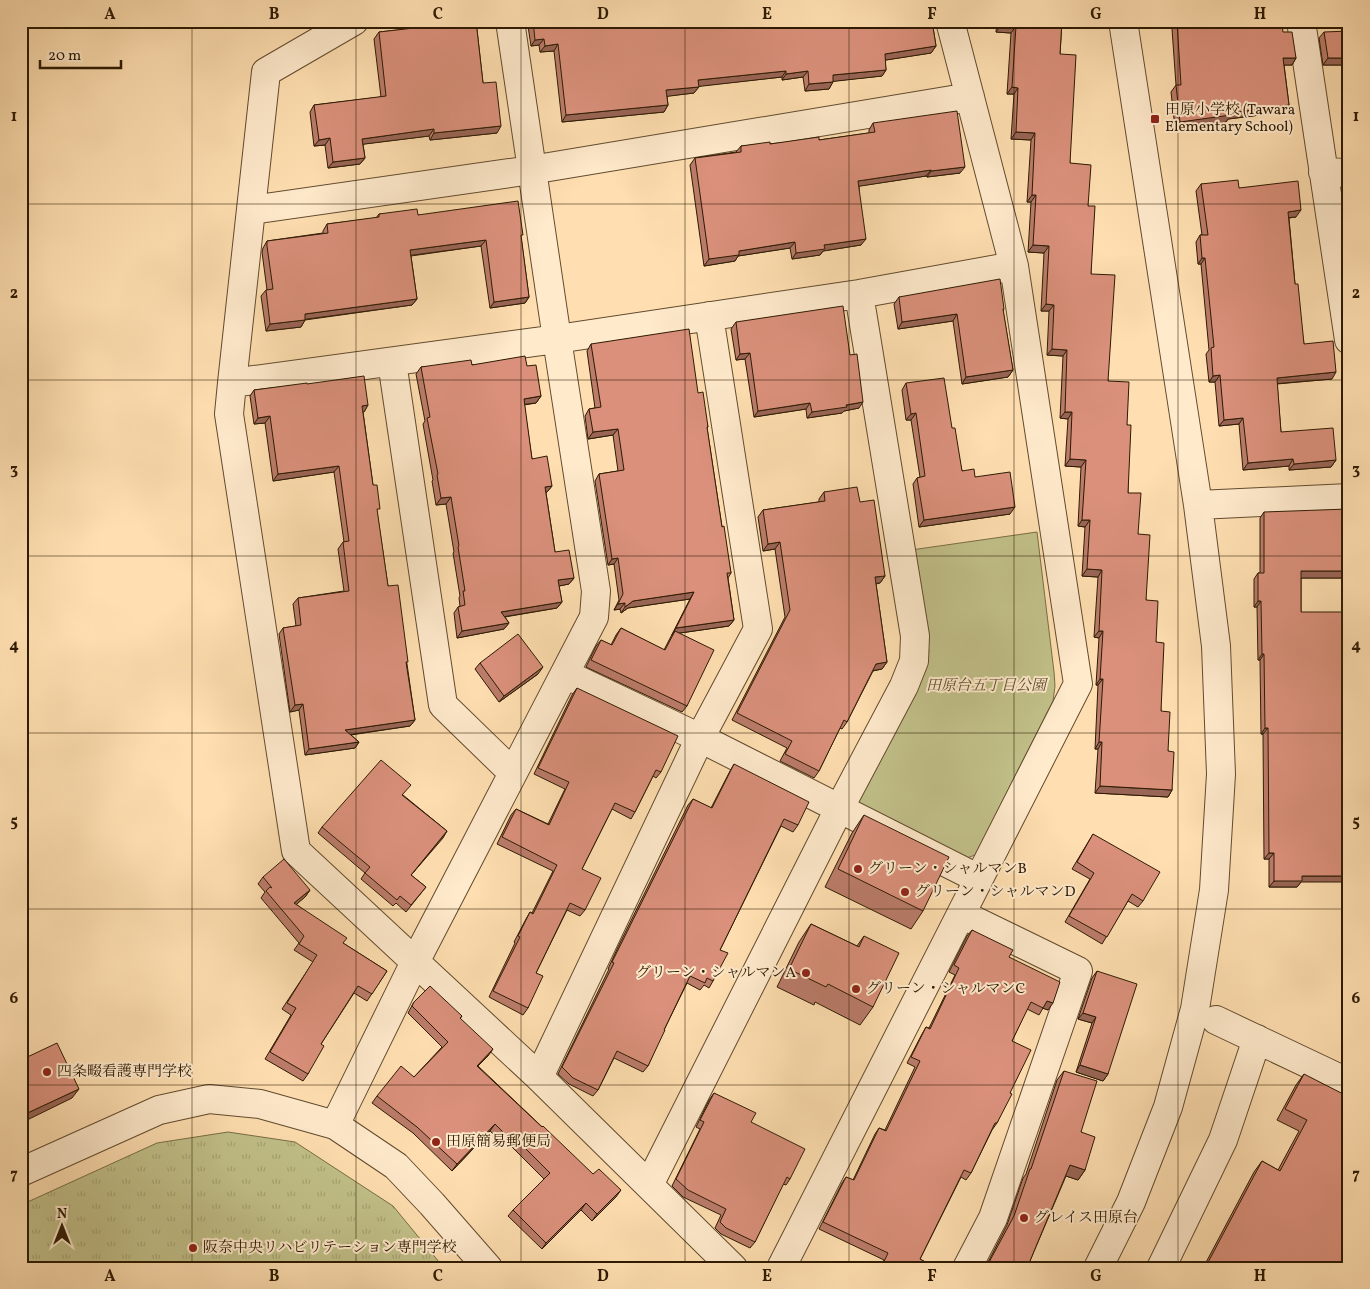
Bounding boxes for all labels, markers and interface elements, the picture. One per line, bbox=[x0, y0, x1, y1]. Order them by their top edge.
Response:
text: A bbox=[104, 4, 116, 26]
text: B bbox=[269, 4, 280, 26]
text: C bbox=[433, 4, 443, 26]
text: D bbox=[597, 4, 609, 26]
text: E bbox=[762, 4, 772, 26]
text: F bbox=[927, 4, 937, 26]
text: G bbox=[1090, 4, 1102, 26]
text: H bbox=[1254, 4, 1266, 26]
scale bar bbox=[40, 38, 121, 70]
text: 20 m bbox=[48, 46, 81, 67]
place label: 田原小学校 (Tawara Elementary School) bbox=[1165, 100, 1295, 138]
text: 1 bbox=[11, 106, 17, 128]
text: 1 bbox=[1353, 106, 1359, 128]
marker: 田原小学校 (Tawara Elementary School) bbox=[1149, 113, 1161, 125]
text: 2 bbox=[10, 283, 18, 305]
text: 2 bbox=[1352, 283, 1360, 305]
text: 3 bbox=[10, 459, 18, 481]
text: 3 bbox=[1352, 459, 1360, 481]
text: 4 bbox=[9, 635, 19, 657]
text: 4 bbox=[1351, 635, 1361, 657]
park label: 田原台五丁目公園 bbox=[926, 676, 1049, 697]
text: 5 bbox=[10, 811, 18, 833]
text: 5 bbox=[1352, 811, 1360, 833]
place label: グリーン・シャルマンB bbox=[868, 859, 1027, 880]
marker: グリーン・シャルマンB bbox=[852, 863, 864, 875]
place label: グリーン・シャルマンD bbox=[915, 882, 1075, 903]
marker: グリーン・シャルマンD bbox=[899, 886, 911, 898]
place label: グリーン・シャルマンA bbox=[636, 963, 796, 984]
marker: グリーン・シャルマンA bbox=[800, 967, 812, 979]
place label: グリーン・シャルマンC bbox=[866, 979, 1025, 1000]
marker: グリーン・シャルマンC bbox=[850, 983, 862, 995]
text: 6 bbox=[10, 988, 19, 1010]
text: 6 bbox=[1352, 988, 1361, 1010]
place label: 四条畷看護専門学校 bbox=[57, 1062, 192, 1083]
marker: 四条畷看護専門学校 bbox=[41, 1066, 53, 1078]
place label: 田原簡易郵便局 bbox=[446, 1132, 551, 1153]
marker: 田原簡易郵便局 bbox=[430, 1136, 442, 1148]
text: 7 bbox=[10, 1164, 18, 1186]
text: 7 bbox=[1352, 1164, 1360, 1186]
north arrow bbox=[38, 1202, 88, 1252]
text: N bbox=[57, 1205, 67, 1224]
place label: グレイス田原台 bbox=[1034, 1208, 1138, 1229]
marker: グレイス田原台 bbox=[1018, 1212, 1030, 1224]
place label: 阪奈中央リハビリテーション専門学校 bbox=[203, 1238, 457, 1259]
marker: 阪奈中央リハビリテーション専門学校 bbox=[187, 1242, 199, 1254]
text: A bbox=[104, 1266, 116, 1288]
text: B bbox=[269, 1266, 280, 1288]
text: C bbox=[433, 1266, 443, 1288]
text: D bbox=[597, 1266, 609, 1288]
text: E bbox=[762, 1266, 772, 1288]
text: F bbox=[927, 1266, 937, 1288]
text: G bbox=[1090, 1266, 1102, 1288]
text: H bbox=[1254, 1266, 1266, 1288]

